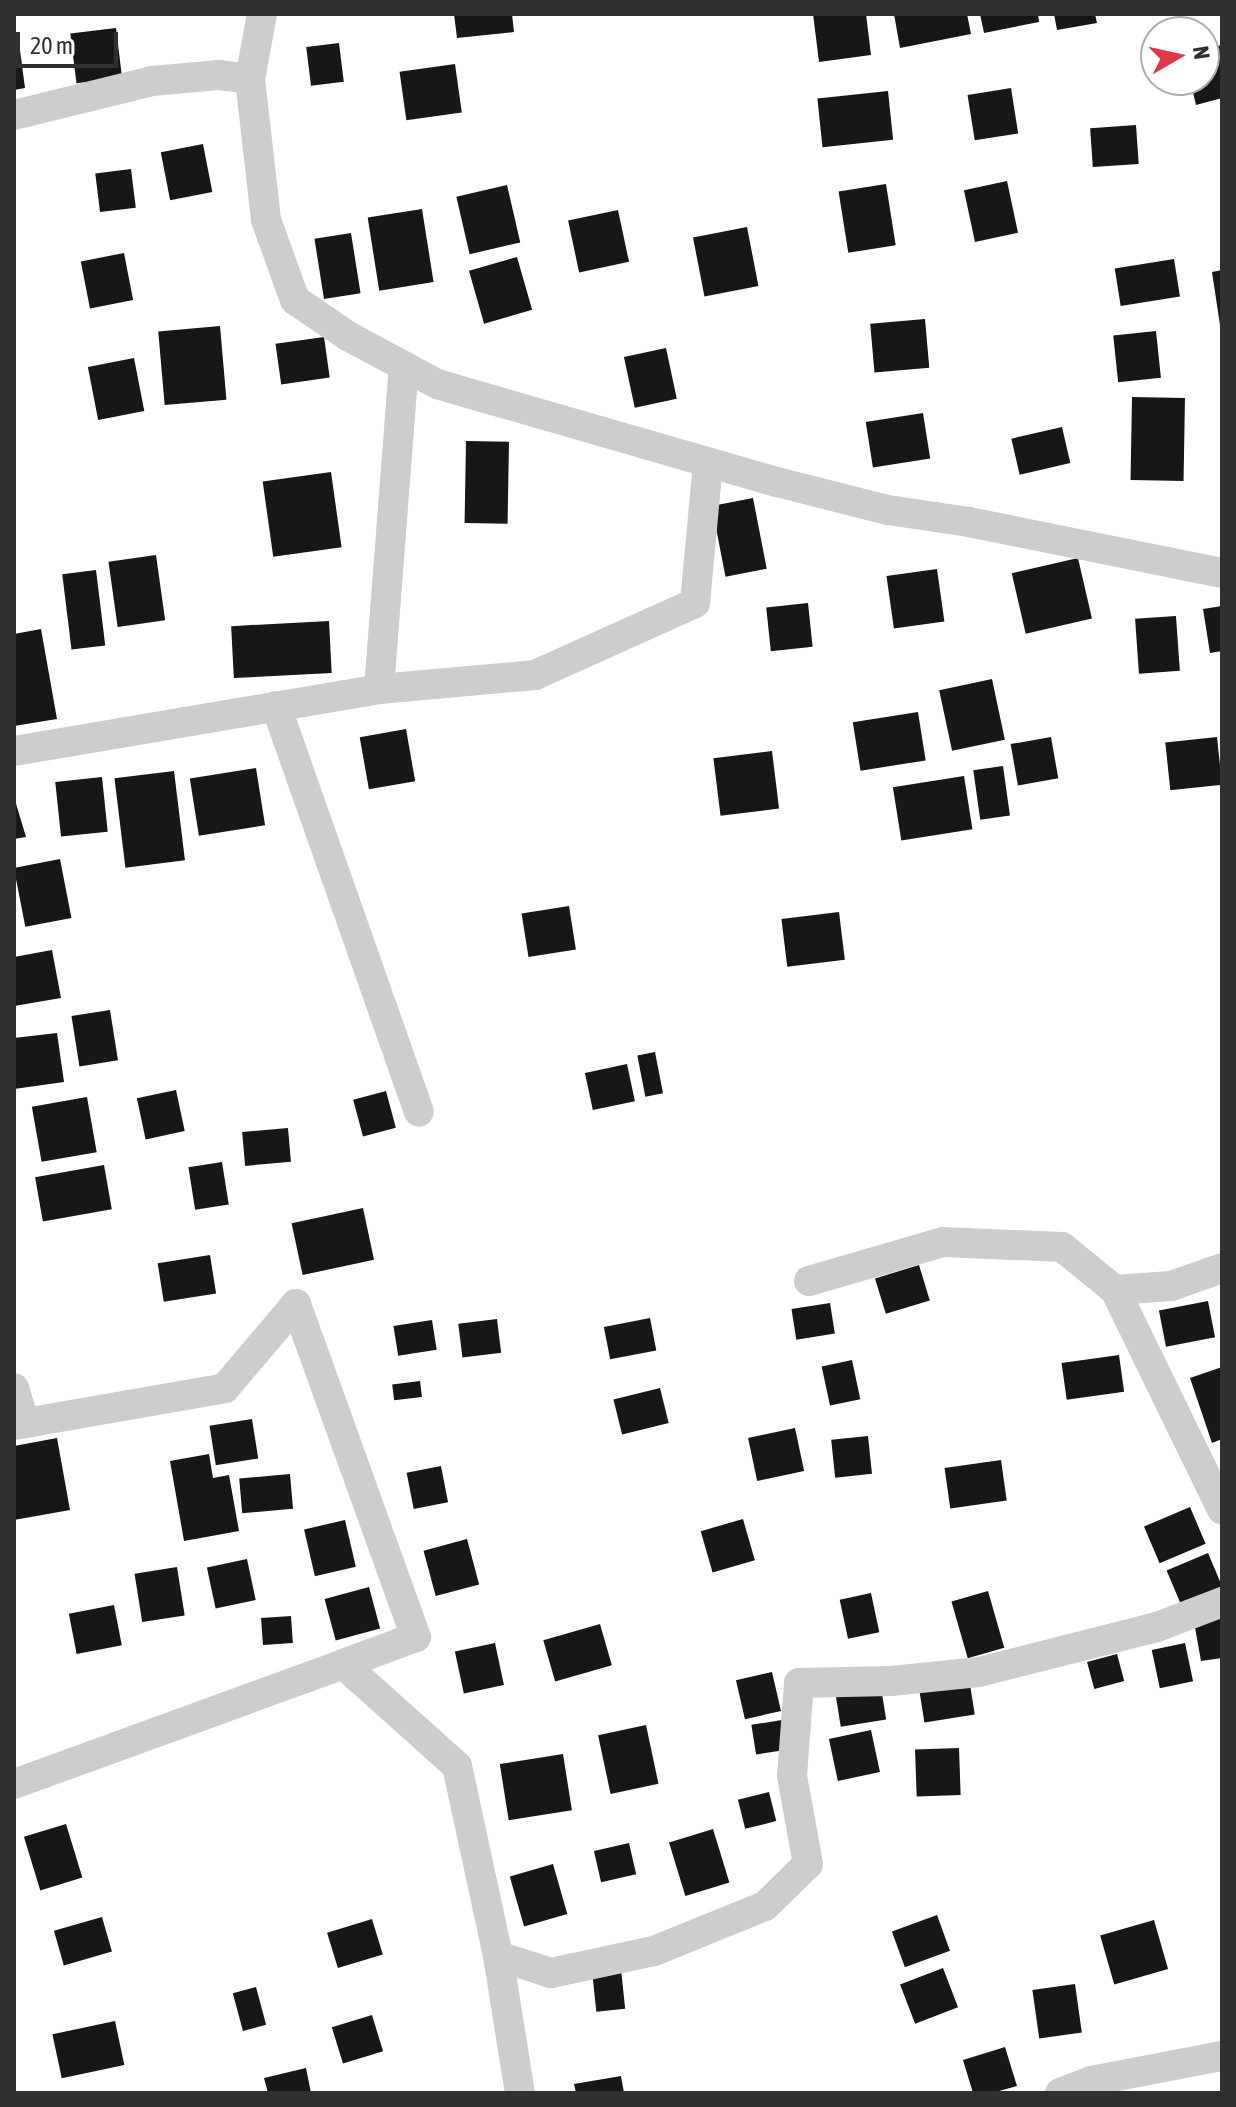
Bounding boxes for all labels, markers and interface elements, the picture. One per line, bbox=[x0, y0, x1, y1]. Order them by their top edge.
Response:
scale bar bbox=[20, 16, 122, 66]
north arrow bbox=[1140, 16, 1220, 96]
text: 20 m bbox=[30, 32, 73, 59]
text: N bbox=[1188, 44, 1216, 61]

